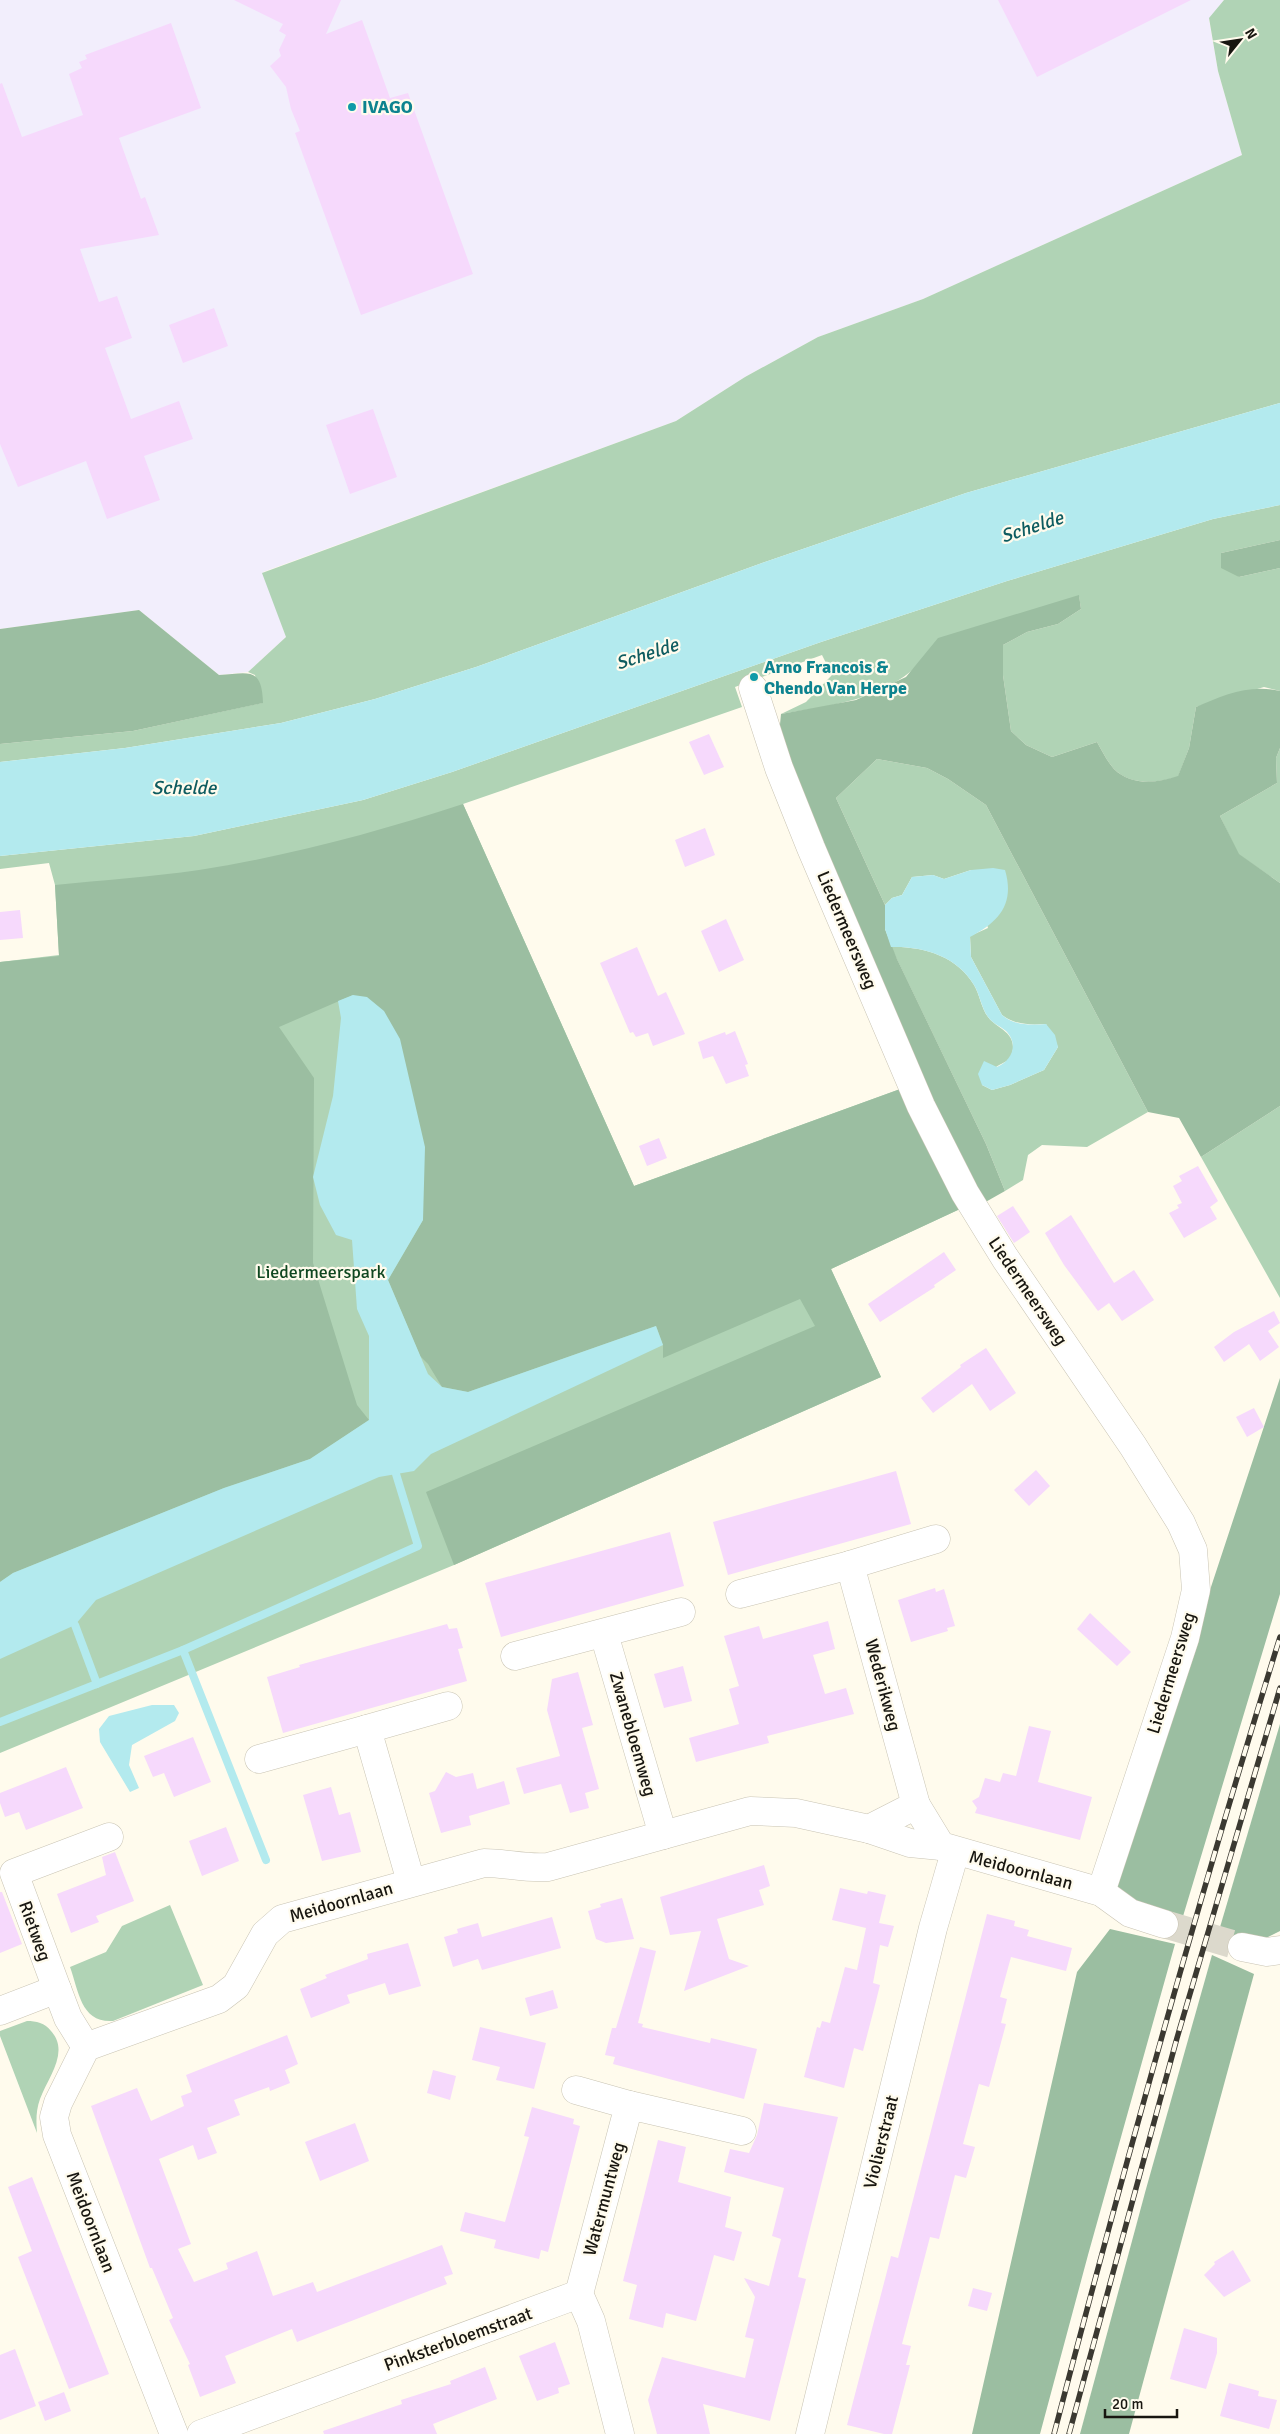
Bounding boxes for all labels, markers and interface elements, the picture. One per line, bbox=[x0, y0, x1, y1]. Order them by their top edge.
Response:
north arrow bbox=[1215, 15, 1265, 65]
text: N bbox=[1241, 25, 1261, 42]
place label: IVAGO bbox=[362, 96, 413, 118]
marker: IVAGO bbox=[346, 101, 358, 113]
water label: Schelde bbox=[998, 505, 1068, 548]
water label: Schelde bbox=[613, 632, 683, 675]
place label: Arno Francois & Chendo Van Herpe bbox=[764, 656, 907, 699]
marker: Arno Francois & Chendo Van Herpe bbox=[748, 671, 760, 683]
water label: Schelde bbox=[152, 776, 218, 800]
street label: Liedermeersweg bbox=[812, 868, 882, 992]
street label: Liedermeersweg bbox=[984, 1233, 1072, 1349]
park label: Liedermeerspark bbox=[256, 1261, 386, 1283]
street label: Liedermeersweg bbox=[1142, 1609, 1200, 1737]
street label: Wederikweg bbox=[860, 1637, 906, 1733]
street label: Zwanebloemweg bbox=[605, 1669, 661, 1799]
street label: Meidoornlaan bbox=[967, 1846, 1075, 1894]
street label: Meidoornlaan bbox=[287, 1877, 395, 1927]
street label: Rietweg bbox=[14, 1898, 56, 1964]
street label: Violierstraat bbox=[859, 2093, 903, 2191]
street label: Watermuntweg bbox=[578, 2140, 630, 2258]
street label: Meidoornlaan bbox=[62, 2168, 120, 2276]
street label: Pinksterbloemstraat bbox=[381, 2302, 535, 2376]
scale bar bbox=[1105, 2386, 1178, 2418]
text: 20 m bbox=[1112, 2395, 1143, 2413]

